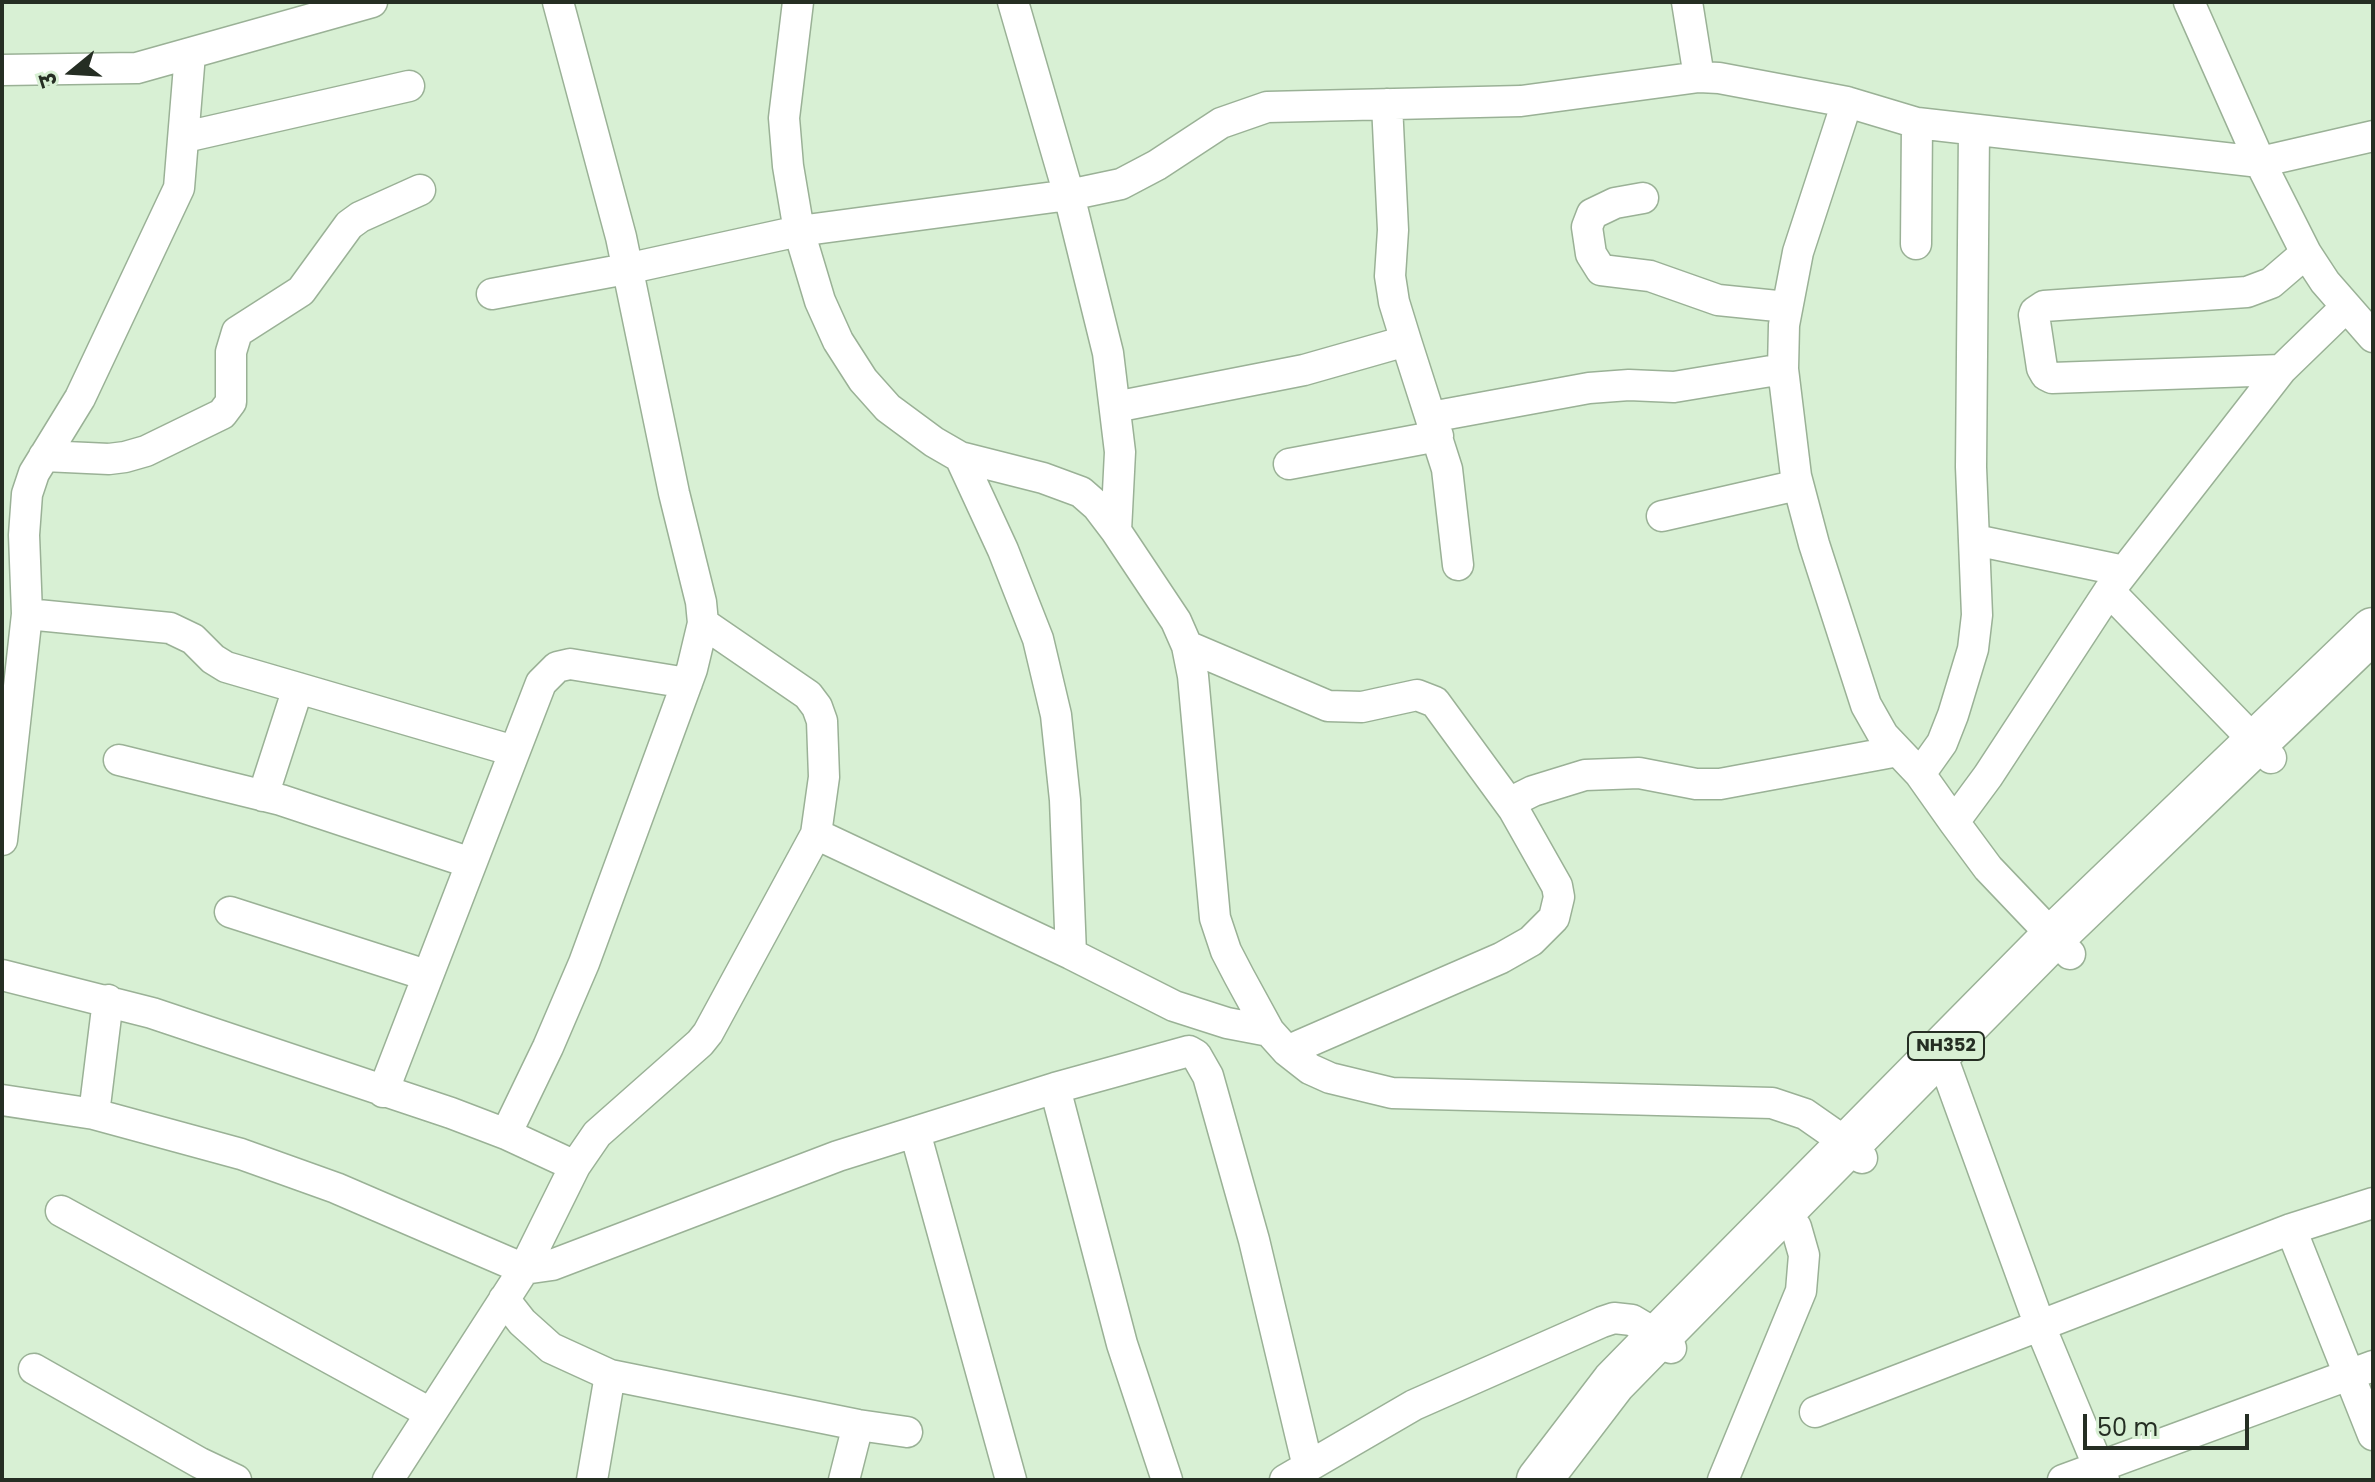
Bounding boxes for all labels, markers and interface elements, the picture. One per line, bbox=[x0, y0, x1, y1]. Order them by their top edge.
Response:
north arrow bbox=[32, 32, 112, 112]
text: उ bbox=[32, 69, 65, 90]
road number: NH352 bbox=[1908, 1032, 1984, 1060]
scale bar bbox=[2087, 1398, 2253, 1448]
text: 50 m bbox=[2097, 1411, 2158, 1444]

